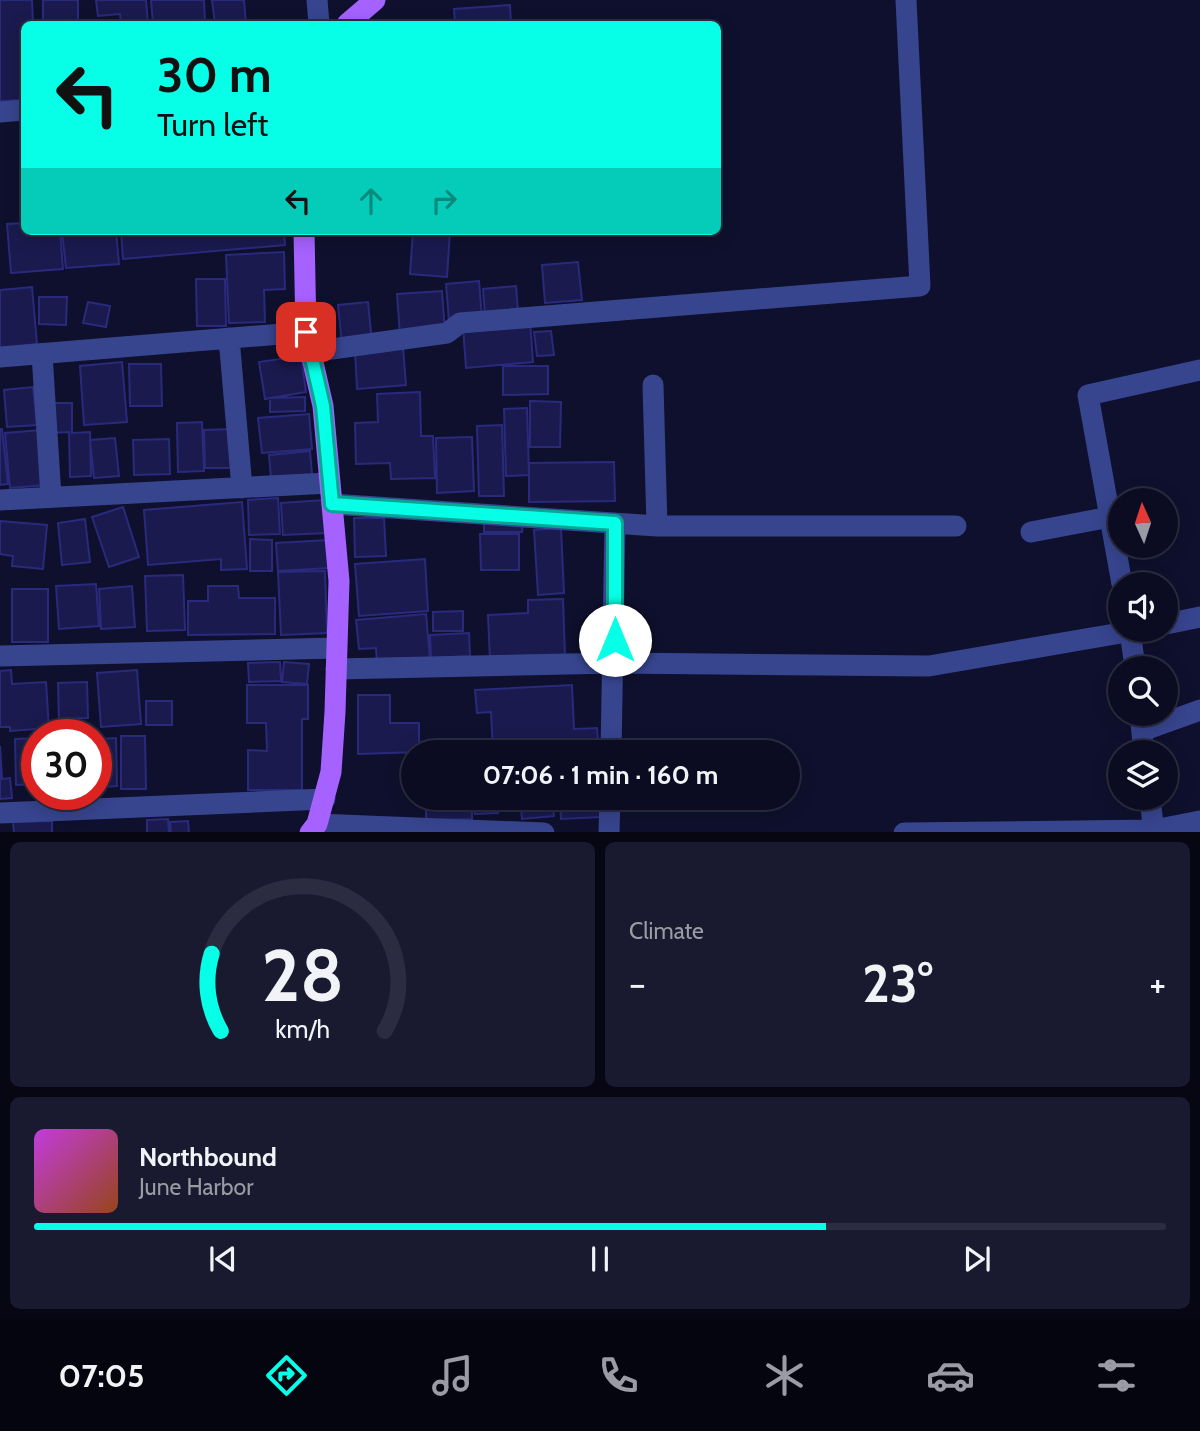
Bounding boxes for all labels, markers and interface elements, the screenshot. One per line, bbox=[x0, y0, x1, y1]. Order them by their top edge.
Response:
text: 30 m bbox=[157, 45, 272, 104]
icon: left bbox=[42, 49, 133, 140]
text: Turn left bbox=[157, 105, 268, 144]
icon: left bbox=[279, 182, 317, 220]
icon: ahead bbox=[352, 182, 390, 220]
icon: right bbox=[425, 182, 463, 220]
pin bbox=[276, 302, 336, 362]
icon: arrive bbox=[287, 313, 325, 351]
north arrow bbox=[1108, 488, 1178, 558]
map controls bbox=[1108, 488, 1178, 810]
button: sound bbox=[1108, 572, 1178, 642]
position arrow bbox=[578, 603, 652, 677]
button: search bbox=[1108, 656, 1178, 726]
speed limit sign: 30 bbox=[21, 719, 112, 810]
button: layers bbox=[1108, 740, 1178, 810]
text: 07:06 · 1 min · 160 m bbox=[483, 759, 718, 791]
text: Climate bbox=[629, 917, 704, 945]
text: 28 bbox=[261, 931, 344, 1019]
text: 23° bbox=[862, 952, 933, 1015]
text: − bbox=[629, 960, 646, 1007]
text: + bbox=[1149, 960, 1166, 1007]
text: km/h bbox=[275, 1013, 330, 1043]
text: Northbound bbox=[139, 1141, 277, 1173]
text: June Harbor bbox=[139, 1173, 253, 1201]
icon: previous bbox=[204, 1240, 242, 1278]
icon: pause bbox=[581, 1240, 619, 1278]
icon: next bbox=[958, 1240, 996, 1278]
icon: directions bbox=[262, 1351, 311, 1400]
icon: music bbox=[428, 1351, 477, 1400]
icon: phone bbox=[594, 1351, 643, 1400]
icon: climate bbox=[760, 1351, 809, 1400]
icon: car bbox=[926, 1351, 975, 1400]
icon: filters bbox=[1092, 1351, 1141, 1400]
text: 07:05 bbox=[59, 1356, 144, 1395]

